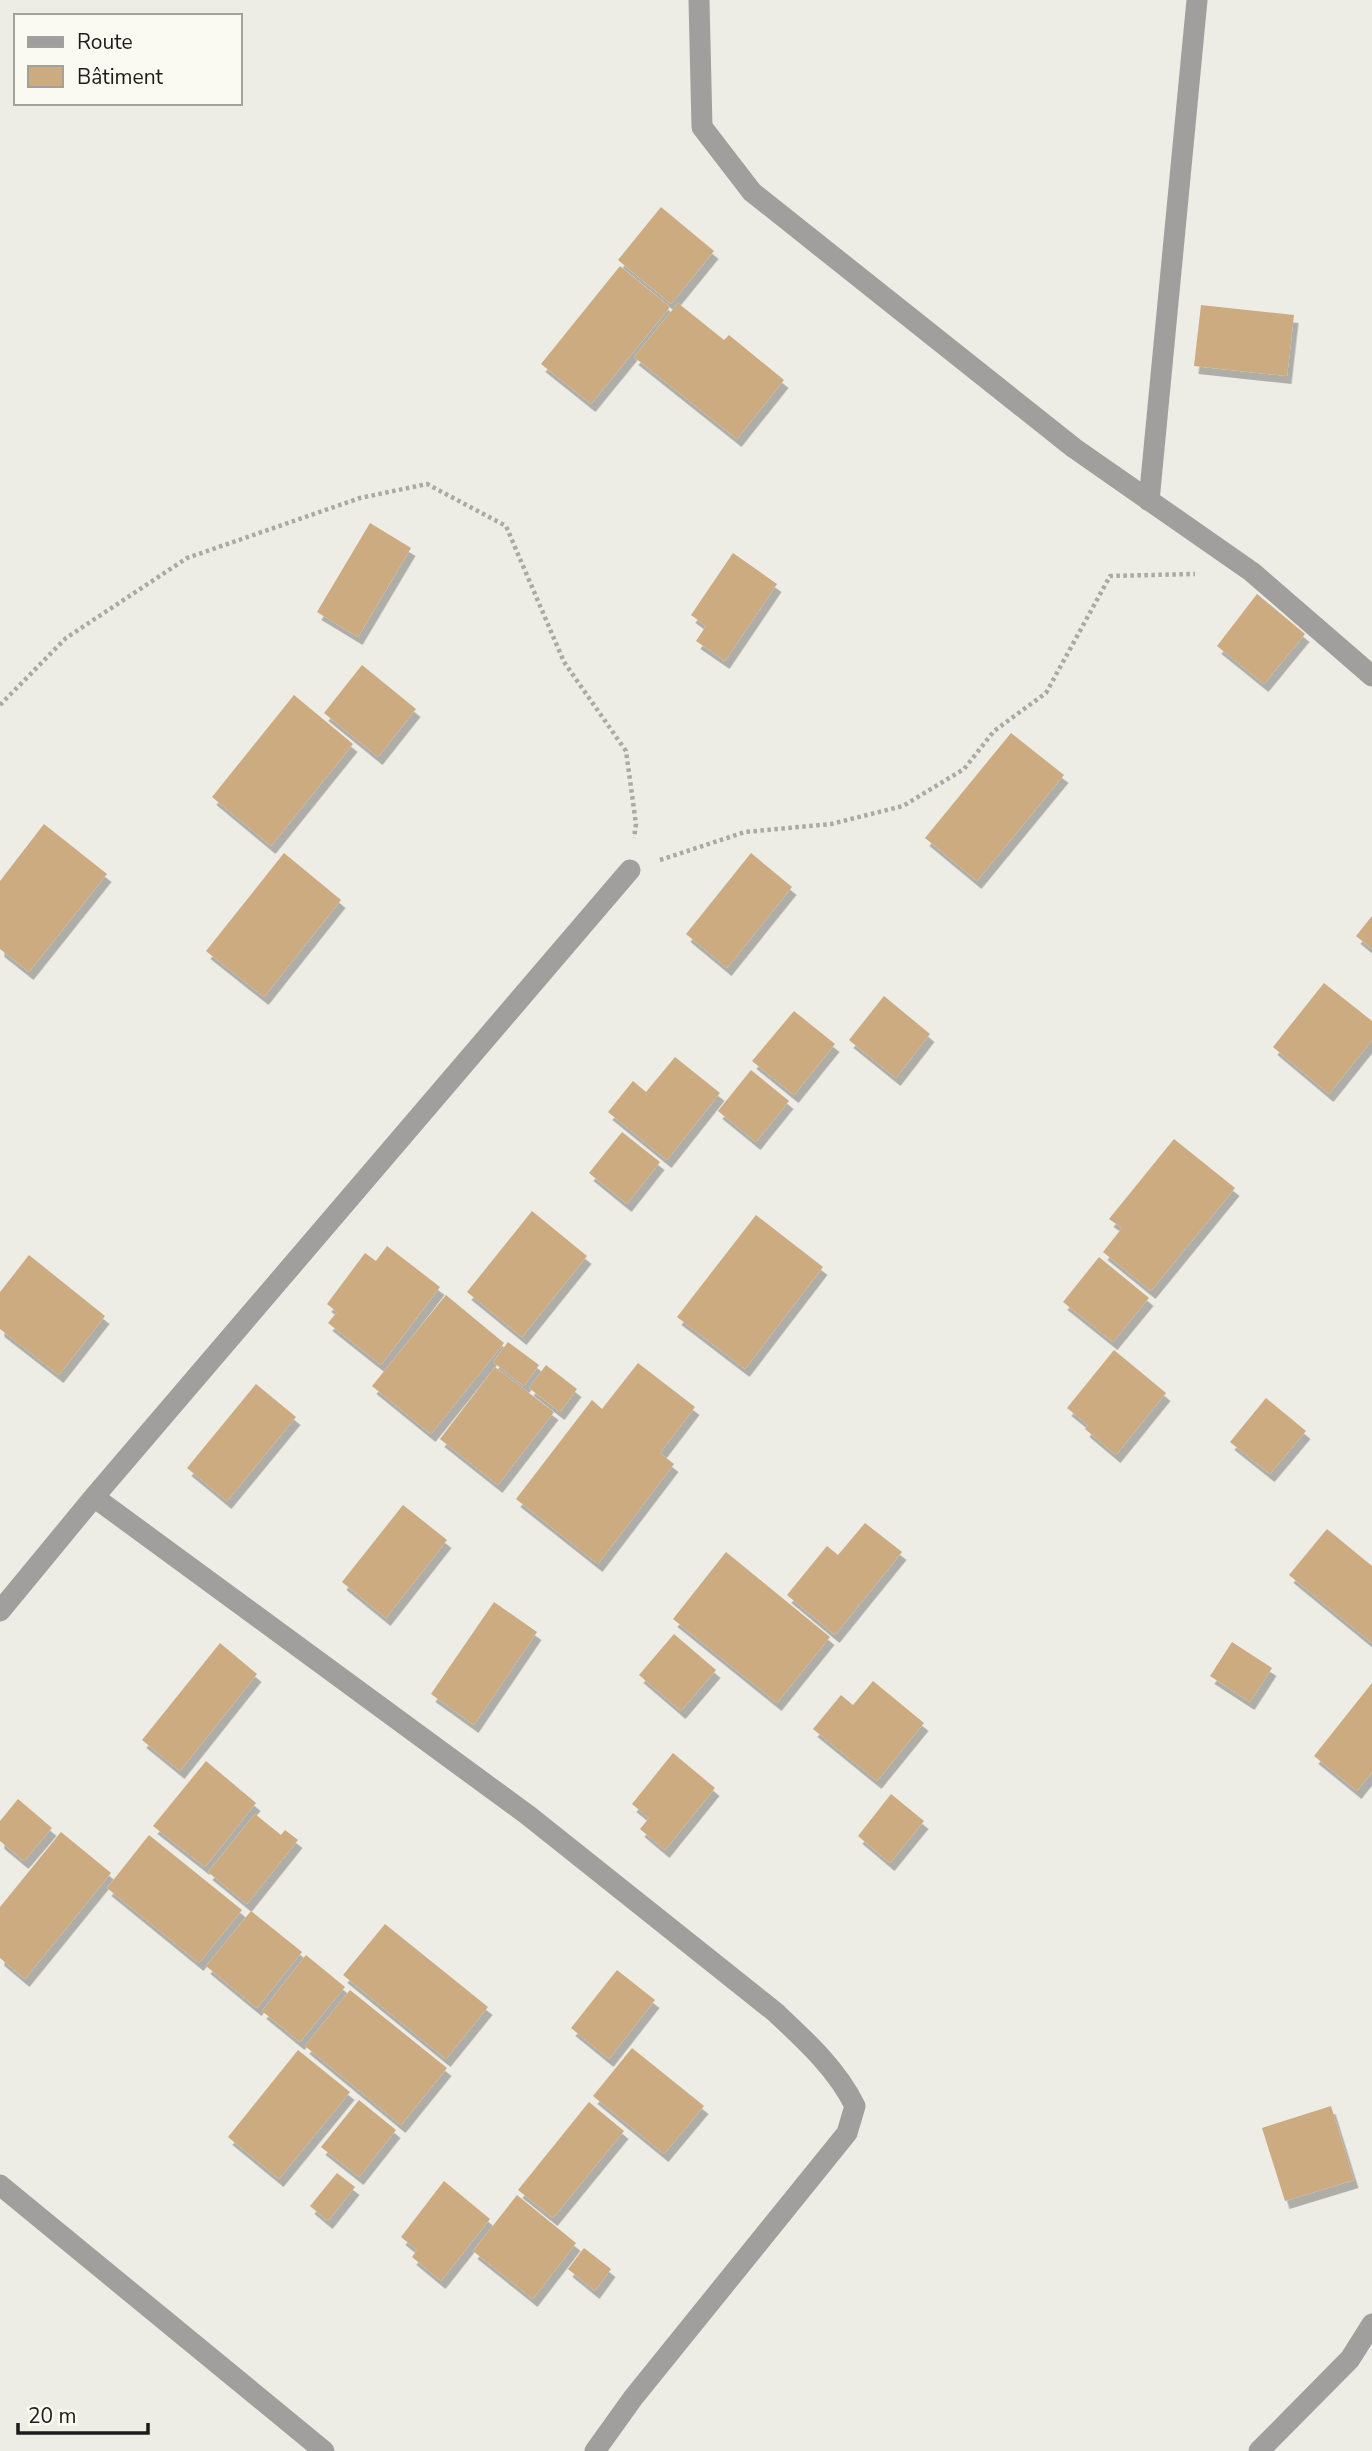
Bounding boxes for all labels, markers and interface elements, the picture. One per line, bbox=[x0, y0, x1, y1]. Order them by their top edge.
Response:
legend bbox=[14, 14, 242, 105]
text: Route bbox=[77, 28, 133, 56]
text: Bâtiment bbox=[77, 63, 164, 91]
scale bar bbox=[18, 2392, 147, 2436]
text: 20 m bbox=[28, 2402, 77, 2430]

